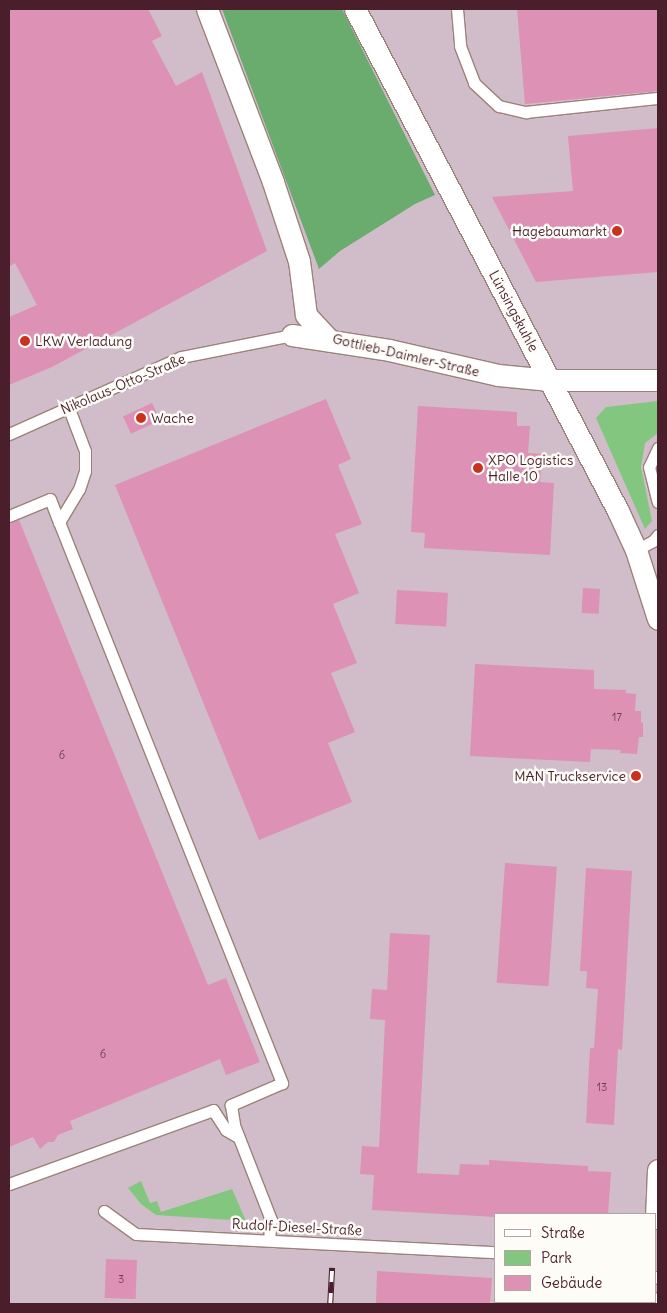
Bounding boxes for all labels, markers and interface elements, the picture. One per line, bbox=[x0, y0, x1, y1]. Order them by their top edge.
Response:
place label: Hagebaumarkt bbox=[512, 223, 607, 239]
marker: Hagebaumarkt bbox=[611, 225, 623, 237]
street label: Lünsingskuhle bbox=[486, 268, 542, 354]
street label: Gottlieb-Daimler-Straße bbox=[331, 330, 481, 380]
place label: LKW Verladung bbox=[35, 333, 132, 349]
marker: LKW Verladung bbox=[19, 335, 31, 347]
street label: Nikolaus-Otto-Straße bbox=[58, 350, 188, 418]
place label: Wache bbox=[151, 410, 194, 426]
marker: Wache bbox=[135, 412, 147, 424]
place label: XPO Logistics Halle 10 bbox=[488, 452, 573, 484]
marker: XPO Logistics Halle 10 bbox=[472, 462, 484, 474]
house number: 17 bbox=[612, 710, 622, 724]
house number: 6 bbox=[59, 748, 65, 762]
place label: MAN Truckservice bbox=[514, 768, 626, 784]
marker: MAN Truckservice bbox=[630, 770, 642, 782]
house number: 6 bbox=[100, 1047, 106, 1061]
house number: 13 bbox=[597, 1080, 607, 1094]
legend bbox=[494, 1213, 657, 1303]
street label: Rudolf-Diesel-Straße bbox=[231, 1215, 363, 1239]
text: Straße bbox=[541, 1223, 585, 1242]
text: Park bbox=[541, 1248, 572, 1267]
house number: 3 bbox=[118, 1272, 124, 1286]
text: Gebäude bbox=[541, 1273, 602, 1292]

